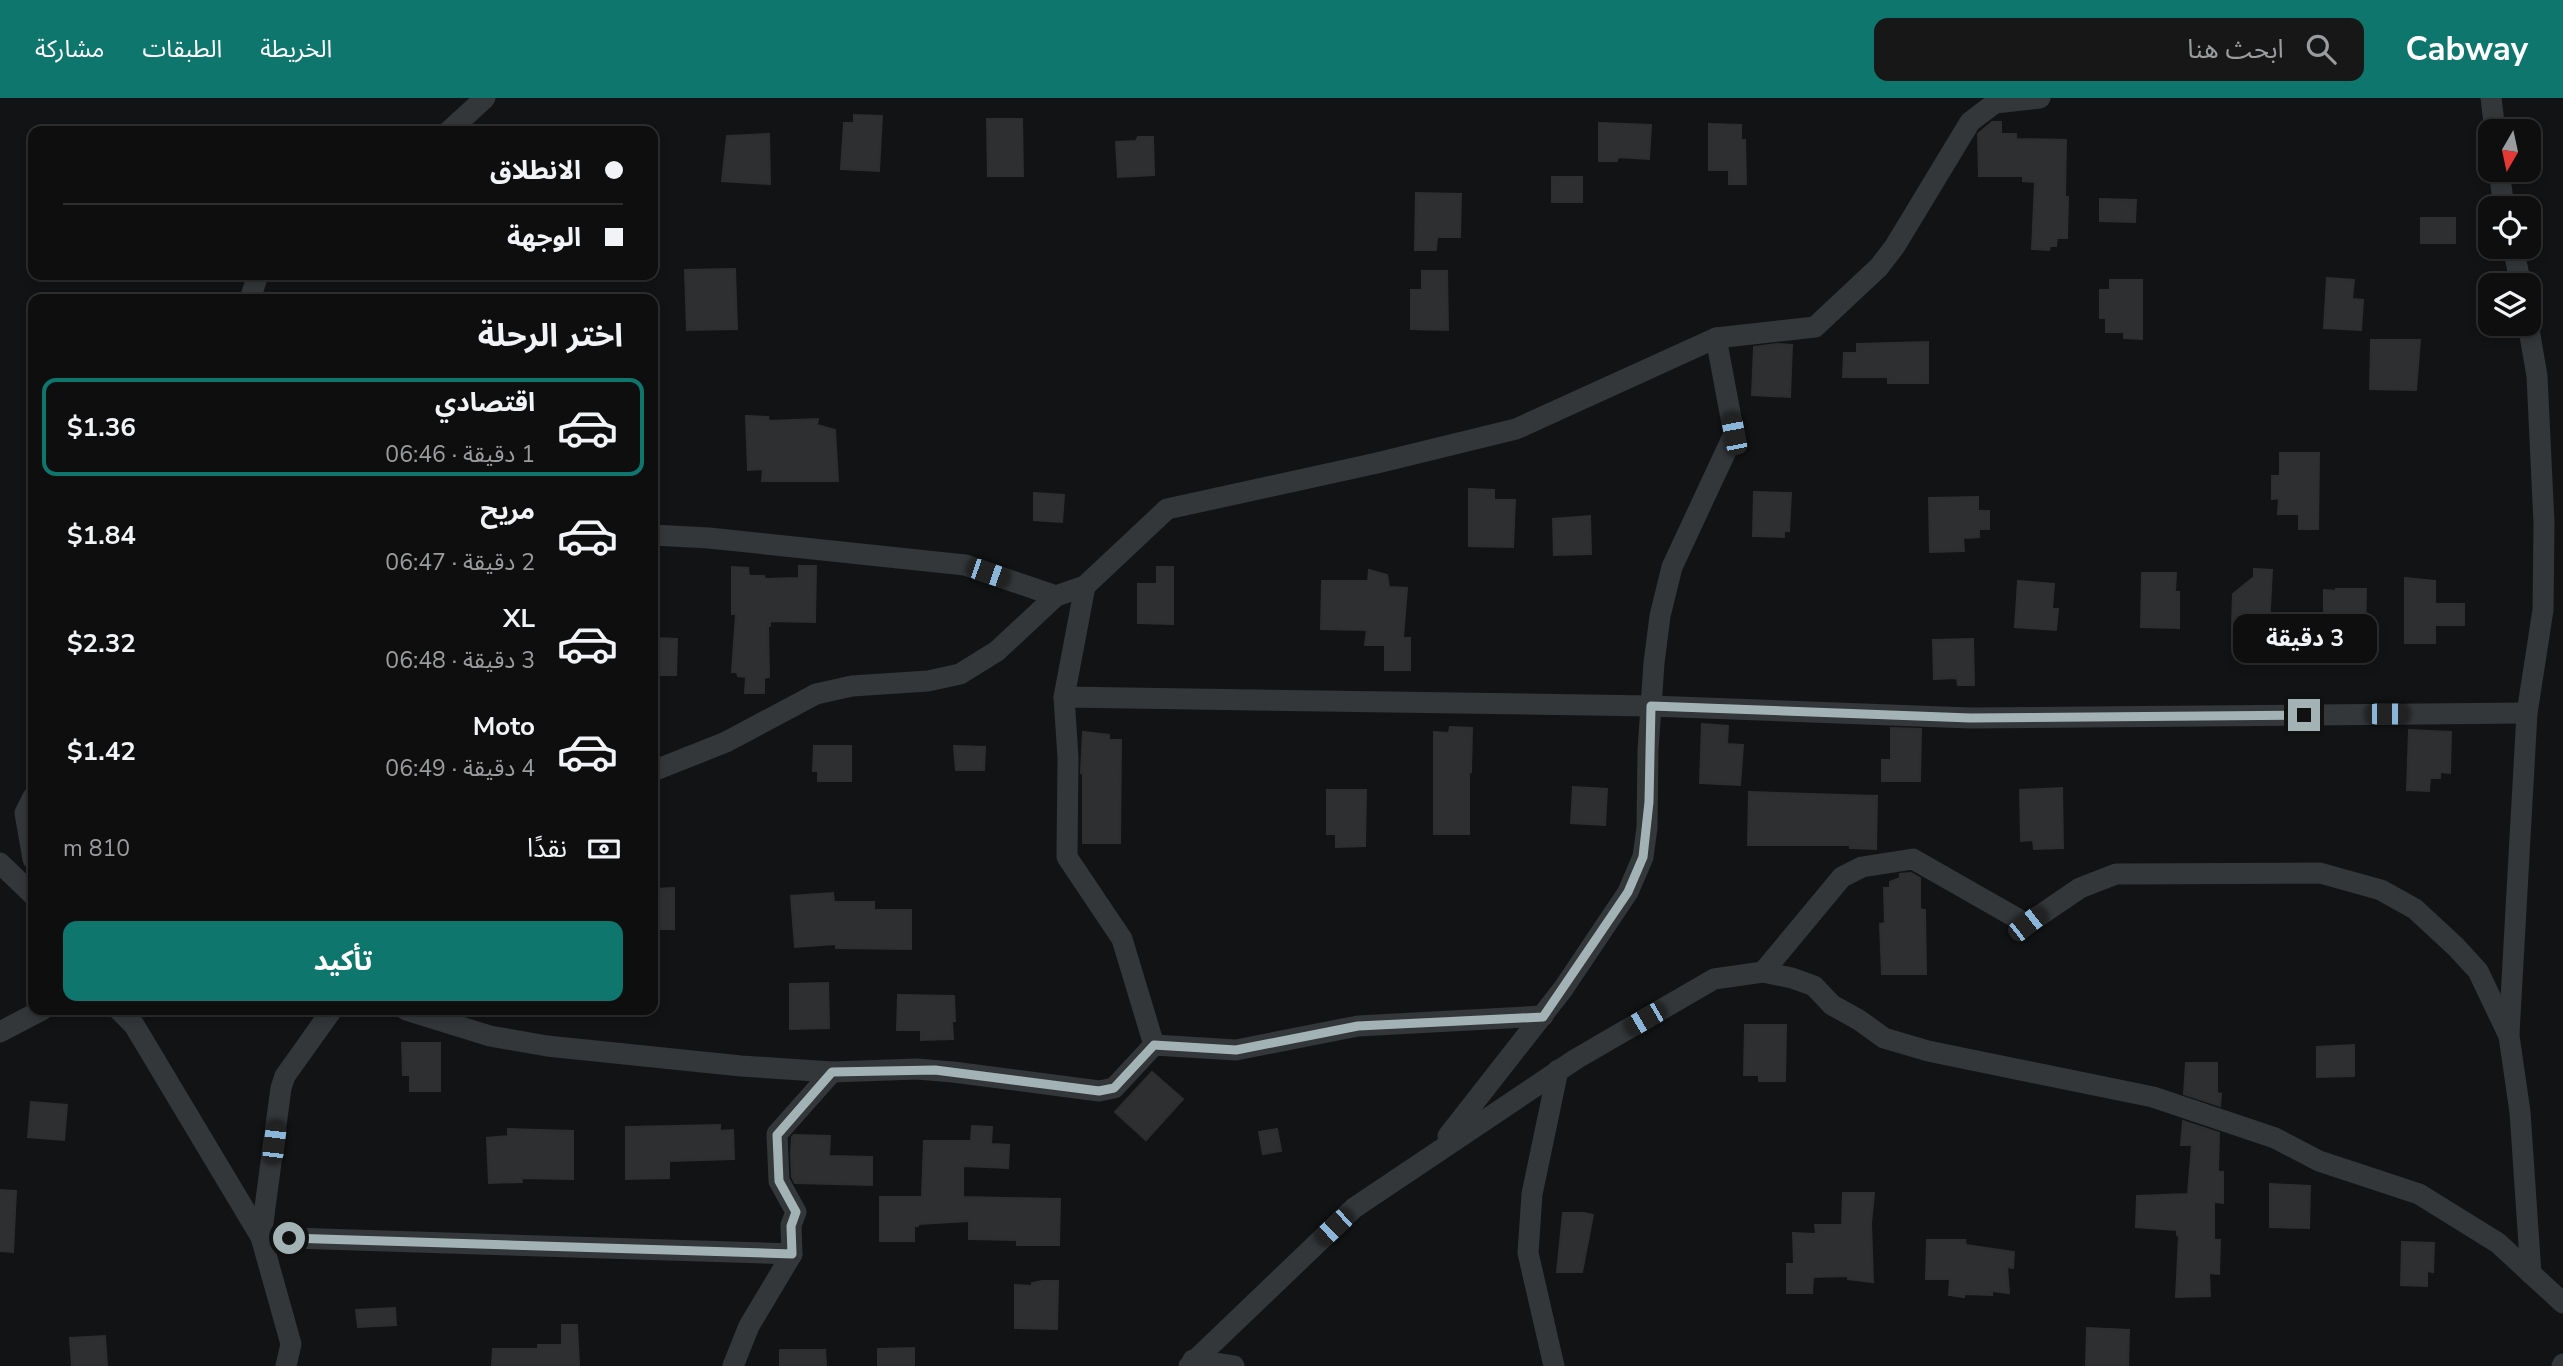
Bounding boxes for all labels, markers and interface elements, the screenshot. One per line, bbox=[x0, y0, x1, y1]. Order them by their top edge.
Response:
search box bbox=[1874, 18, 2364, 81]
text: Cabway bbox=[2406, 27, 2528, 72]
icon: search bbox=[2302, 30, 2340, 68]
text: ابحث هنا bbox=[2187, 32, 2284, 67]
text: مشاركة bbox=[35, 33, 104, 65]
text: الطبقات bbox=[142, 33, 222, 65]
text: الخريطة bbox=[260, 33, 332, 65]
north arrow bbox=[2478, 119, 2541, 182]
map controls bbox=[2478, 119, 2541, 336]
text: الانطلاق bbox=[490, 153, 581, 188]
button: locate bbox=[2478, 196, 2541, 259]
text: الوجهة bbox=[507, 220, 581, 255]
button: layers bbox=[2478, 273, 2541, 336]
text: اختر الرحلة bbox=[478, 314, 623, 357]
text: اقتصادي bbox=[435, 385, 535, 420]
icon: car bbox=[556, 396, 619, 459]
text: $1.36 bbox=[67, 410, 136, 445]
car bbox=[1720, 411, 1749, 457]
text: 1 دقيقة · 06:46 bbox=[385, 439, 535, 470]
text: مريح bbox=[480, 493, 535, 528]
icon: car bbox=[556, 504, 619, 567]
text: $1.84 bbox=[67, 518, 136, 553]
text: 2 دقيقة · 06:47 bbox=[385, 547, 535, 578]
car bbox=[965, 556, 1012, 590]
text: XL bbox=[503, 601, 535, 636]
icon: car bbox=[556, 612, 619, 675]
callout: 3 دقيقة bbox=[2232, 614, 2376, 662]
text: 3 دقيقة bbox=[2266, 623, 2344, 654]
text: $2.32 bbox=[67, 626, 136, 661]
text: 3 دقيقة · 06:48 bbox=[385, 645, 535, 676]
route end bbox=[2288, 699, 2320, 731]
car bbox=[2367, 704, 2409, 725]
text: Moto bbox=[473, 709, 535, 744]
icon: car bbox=[556, 720, 619, 783]
text: $1.42 bbox=[67, 734, 136, 769]
text: 4 دقيقة · 06:49 bbox=[385, 753, 535, 784]
icon: cash bbox=[585, 830, 623, 868]
text: نقدًا bbox=[527, 831, 567, 866]
text: 810 m bbox=[63, 833, 130, 864]
car bbox=[2004, 903, 2051, 945]
button: تأكيد bbox=[63, 921, 623, 1001]
car bbox=[1622, 999, 1669, 1039]
car bbox=[262, 1120, 287, 1164]
car bbox=[1312, 1205, 1357, 1249]
route start bbox=[273, 1222, 305, 1254]

